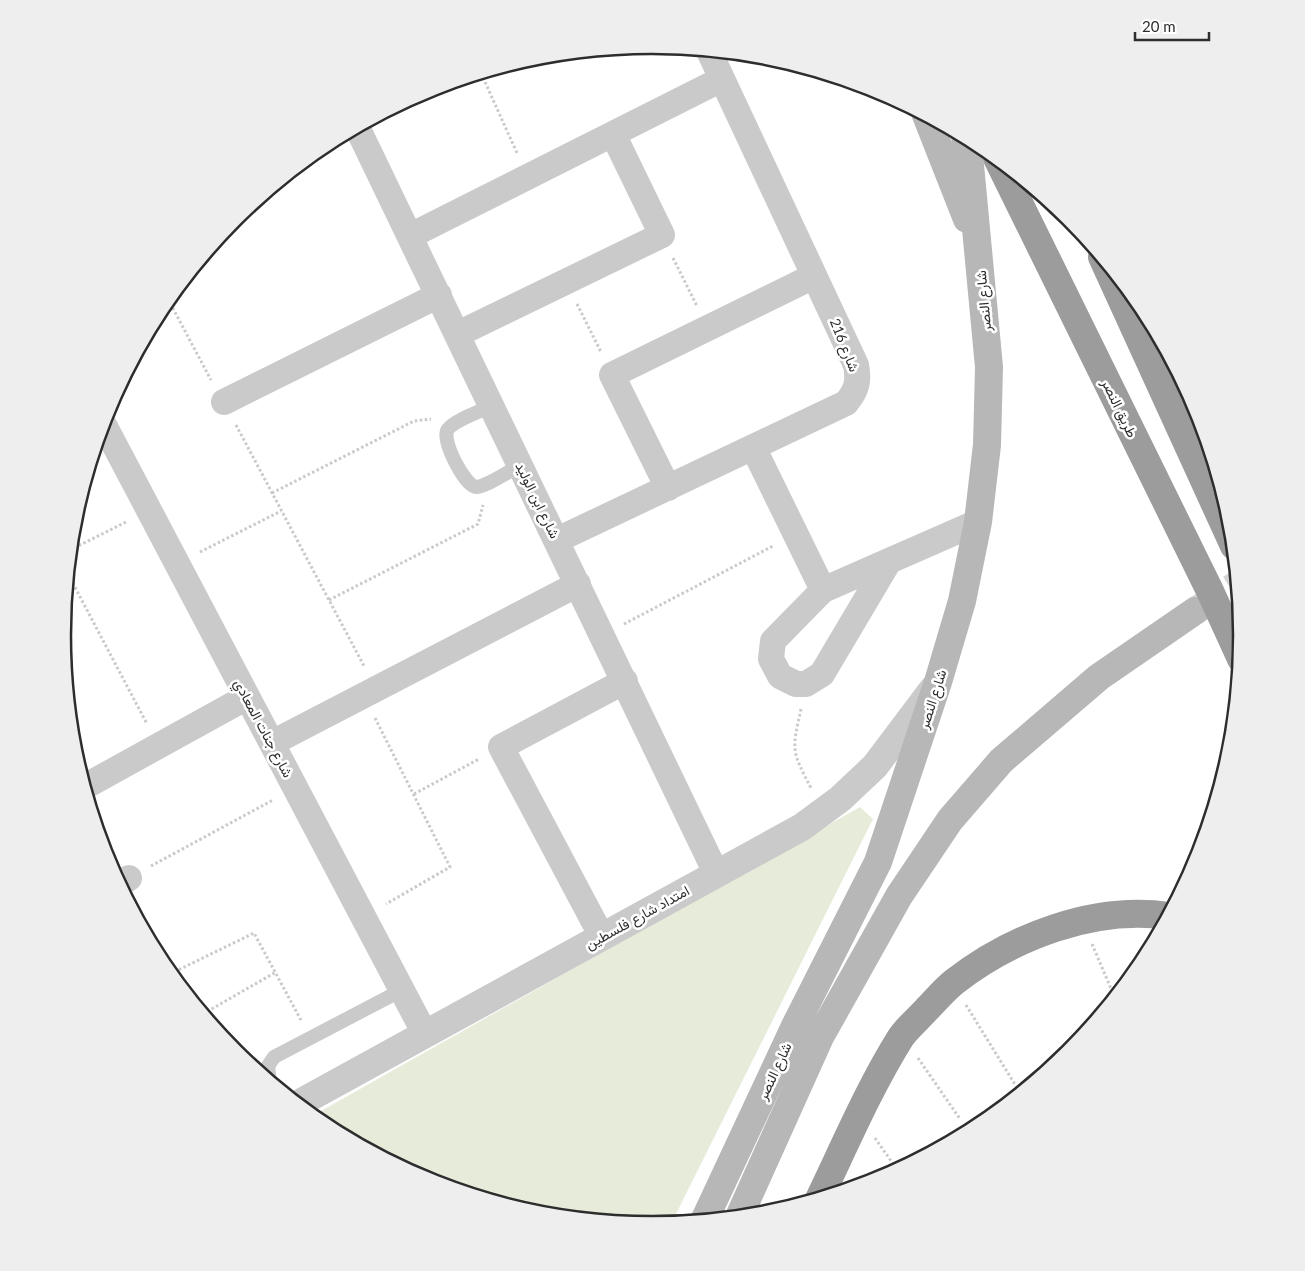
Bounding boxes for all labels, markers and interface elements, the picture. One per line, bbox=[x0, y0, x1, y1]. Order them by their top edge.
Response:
scale bar bbox=[1135, 10, 1209, 42]
text: 20 m bbox=[1142, 17, 1176, 35]
street label: شارع النصر bbox=[972, 270, 997, 333]
street label: شارع 216 bbox=[824, 316, 863, 375]
street label: طريق النصر bbox=[1097, 375, 1141, 440]
street label: شارع ابن الوليد bbox=[509, 459, 564, 542]
street label: شارع النصر bbox=[914, 667, 952, 733]
street label: شارع جنات المعادي bbox=[227, 676, 297, 782]
street label: امتداد شارع فلسطين bbox=[582, 881, 693, 955]
street label: شارع النصر bbox=[753, 1040, 797, 1104]

